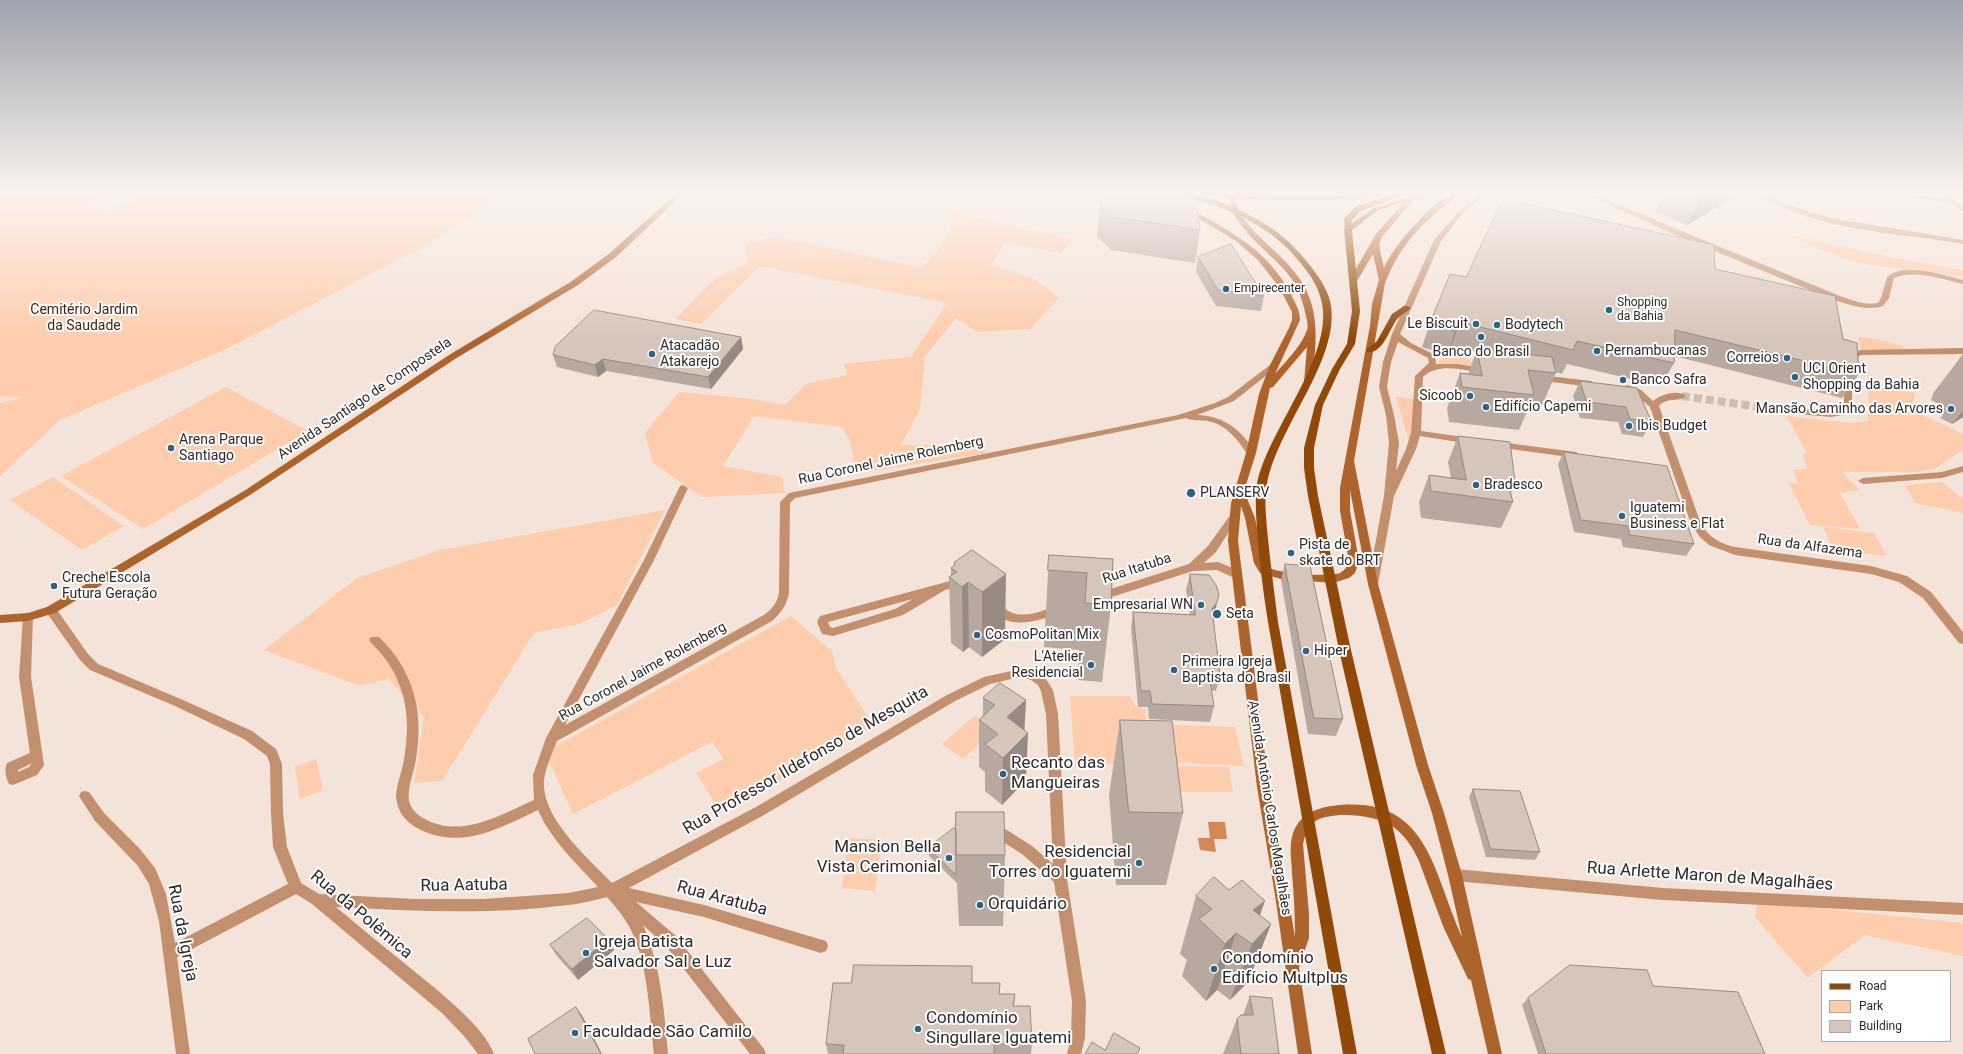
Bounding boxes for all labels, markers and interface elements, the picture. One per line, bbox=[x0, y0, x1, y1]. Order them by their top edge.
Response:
place label: Empirecenter bbox=[1234, 282, 1305, 296]
marker: Empirecenter bbox=[1221, 284, 1231, 294]
place label: Shopping da Bahia bbox=[1617, 296, 1667, 324]
park label: Cemitério Jardim da Saudade bbox=[30, 302, 138, 334]
marker: Shopping da Bahia bbox=[1604, 305, 1614, 315]
place label: Le Biscuit bbox=[1407, 316, 1468, 332]
place label: Bodytech bbox=[1505, 317, 1563, 333]
marker: Le Biscuit bbox=[1471, 319, 1481, 329]
marker: Bodytech bbox=[1492, 320, 1502, 330]
marker: Banco do Brasil bbox=[1476, 332, 1486, 342]
street label: Avenida Santiago de Compostela bbox=[275, 334, 455, 464]
place label: Atacadão Atakarejo bbox=[660, 338, 720, 370]
place label: Pernambucanas bbox=[1605, 343, 1707, 359]
place label: Banco do Brasil bbox=[1432, 344, 1530, 360]
marker: Pernambucanas bbox=[1592, 346, 1602, 356]
marker: Atacadão Atakarejo bbox=[647, 349, 657, 359]
place label: Correios bbox=[1727, 350, 1779, 366]
marker: Correios bbox=[1782, 353, 1792, 363]
place label: UCI Orient Shopping da Bahia bbox=[1803, 361, 1919, 394]
place label: Banco Safra bbox=[1631, 372, 1707, 388]
marker: UCI Orient Shopping da Bahia bbox=[1790, 372, 1800, 382]
marker: Banco Safra bbox=[1618, 375, 1628, 385]
place label: Sicoob bbox=[1419, 388, 1462, 404]
marker: Sicoob bbox=[1465, 391, 1475, 401]
place label: Edifício Capemi bbox=[1494, 399, 1591, 415]
place label: Mansão Caminho das Arvores bbox=[1756, 401, 1943, 417]
marker: Edifício Capemi bbox=[1481, 402, 1491, 412]
marker: Mansão Caminho das Arvores bbox=[1946, 404, 1956, 414]
place label: Ibis Budget bbox=[1637, 418, 1707, 434]
marker: Ibis Budget bbox=[1624, 421, 1634, 431]
place label: Arena Parque Santiago bbox=[179, 432, 263, 464]
street label: Rua Coronel Jaime Rolemberg bbox=[797, 433, 985, 489]
marker: Arena Parque Santiago bbox=[166, 443, 176, 453]
place label: Bradesco bbox=[1484, 477, 1543, 493]
marker: Bradesco bbox=[1471, 480, 1481, 490]
place label: PLANSERV bbox=[1200, 485, 1269, 501]
marker: PLANSERV bbox=[1185, 487, 1197, 499]
place label: Iguatemi Business e Flat bbox=[1630, 500, 1724, 532]
marker: Iguatemi Business e Flat bbox=[1617, 511, 1627, 521]
street label: Rua da Alfazema bbox=[1757, 531, 1863, 563]
place label: Pista de skate do BRT bbox=[1299, 537, 1381, 570]
marker: Pista de skate do BRT bbox=[1286, 548, 1296, 558]
street label: Rua Itatuba bbox=[1101, 550, 1173, 588]
place label: Creche Escola Futura Geração bbox=[62, 570, 157, 602]
marker: Creche Escola Futura Geração bbox=[49, 581, 59, 591]
place label: Empresarial WN bbox=[1093, 597, 1193, 613]
marker: Empresarial WN bbox=[1196, 600, 1206, 610]
place label: Seta bbox=[1226, 606, 1254, 622]
marker: Seta bbox=[1211, 608, 1223, 620]
street label: Rua Coronel Jaime Rolemberg bbox=[556, 619, 730, 725]
place label: CosmoPolitan Mix bbox=[985, 627, 1099, 643]
marker: CosmoPolitan Mix bbox=[972, 630, 982, 640]
place label: Hiper bbox=[1314, 643, 1347, 659]
marker: Hiper bbox=[1301, 646, 1311, 656]
place label: L'Atelier Residencial bbox=[1012, 649, 1083, 682]
place label: Primeira Igreja Baptista do Brasil bbox=[1182, 654, 1291, 686]
marker: L'Atelier Residencial bbox=[1086, 660, 1096, 670]
marker: Primeira Igreja Baptista do Brasil bbox=[1169, 665, 1179, 675]
street label: Rua Professor Ildefonso de Mesquita bbox=[680, 682, 932, 840]
street label: Avenida Antônio Carlos Magalhães bbox=[1244, 699, 1294, 917]
place label: Recanto das Mangueiras bbox=[1011, 754, 1105, 794]
marker: Recanto das Mangueiras bbox=[998, 769, 1008, 779]
place label: Mansion Bella Vista Cerimonial bbox=[817, 838, 941, 878]
place label: Residencial Torres do Iguatemi bbox=[989, 843, 1131, 883]
marker: Mansion Bella Vista Cerimonial bbox=[944, 853, 954, 863]
marker: Residencial Torres do Iguatemi bbox=[1134, 858, 1144, 868]
street label: Rua Arlette Maron de Magalhães bbox=[1586, 858, 1834, 896]
street label: Rua da Polêmica bbox=[306, 866, 416, 964]
street label: Rua Aatuba bbox=[420, 875, 508, 897]
street label: Rua Aratuba bbox=[675, 877, 769, 921]
street label: Rua da Igreja bbox=[163, 883, 201, 983]
place label: Orquidário bbox=[988, 895, 1067, 915]
marker: Orquidário bbox=[975, 900, 985, 910]
place label: Igreja Batista Salvador Sal e Luz bbox=[594, 933, 732, 973]
marker: Igreja Batista Salvador Sal e Luz bbox=[581, 948, 591, 958]
place label: Condomínio Edifício Multplus bbox=[1222, 949, 1348, 989]
marker: Condomínio Edifício Multplus bbox=[1209, 964, 1219, 974]
legend bbox=[1821, 970, 1951, 1042]
text: Road bbox=[1859, 979, 1887, 993]
text: Park bbox=[1859, 999, 1883, 1013]
place label: Condomínio Singullare Iguatemi bbox=[926, 1009, 1071, 1049]
text: Building bbox=[1859, 1019, 1902, 1033]
place label: Faculdade São Camilo bbox=[583, 1023, 752, 1043]
marker: Condomínio Singullare Iguatemi bbox=[913, 1024, 923, 1034]
marker: Faculdade São Camilo bbox=[570, 1028, 580, 1038]

